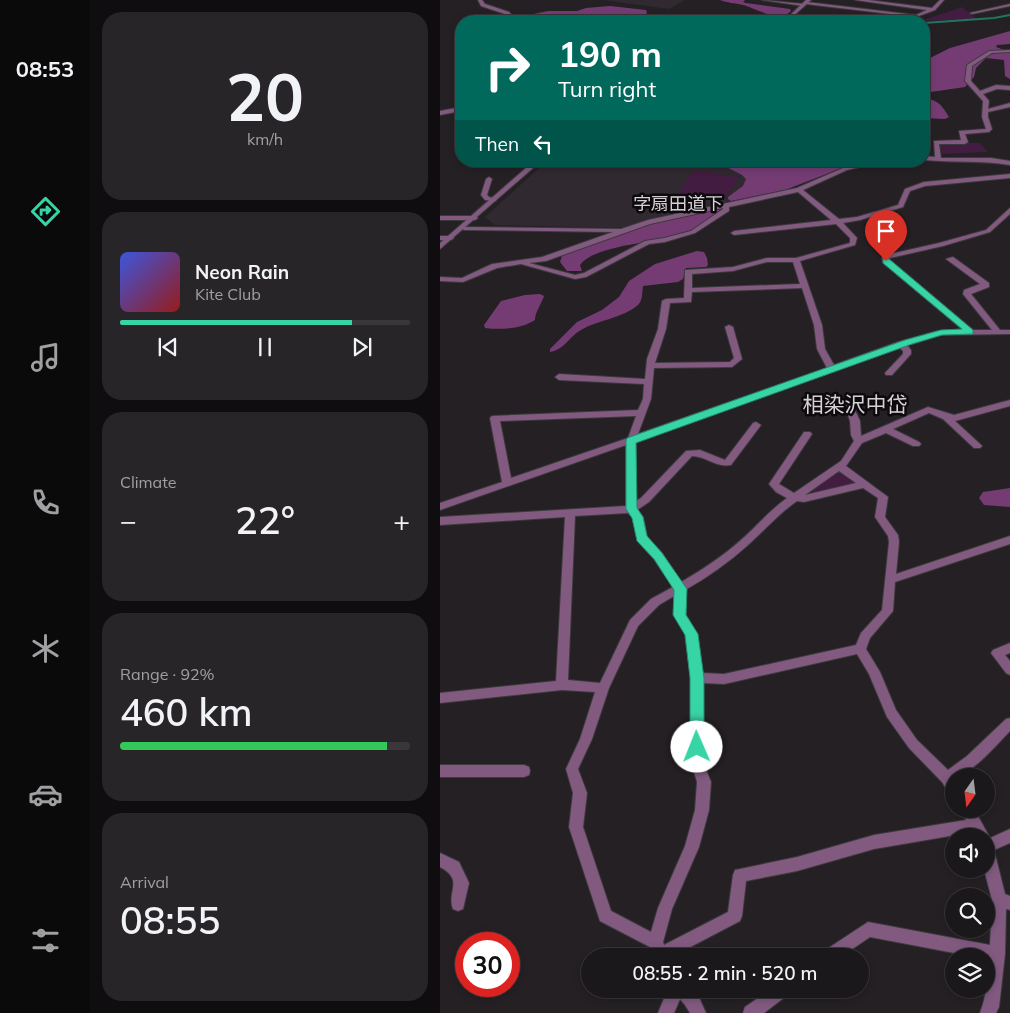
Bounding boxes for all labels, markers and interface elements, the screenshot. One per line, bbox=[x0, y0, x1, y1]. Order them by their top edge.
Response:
text: 190 m bbox=[558, 32, 662, 76]
icon: right bbox=[475, 35, 540, 100]
text: 08:53 bbox=[16, 55, 74, 83]
text: 20 bbox=[226, 56, 304, 137]
text: Turn right bbox=[558, 75, 656, 103]
text: km/h bbox=[247, 129, 283, 149]
icon: left bbox=[529, 130, 557, 158]
text: Then bbox=[475, 132, 519, 156]
district label: 字扇田道下 bbox=[633, 192, 723, 215]
icon: directions bbox=[28, 194, 63, 229]
pin bbox=[865, 210, 907, 261]
icon: arrive bbox=[872, 217, 900, 245]
text: Neon Rain bbox=[195, 260, 289, 284]
text: Kite Club bbox=[195, 284, 261, 304]
icon: previous bbox=[154, 333, 182, 361]
icon: pause bbox=[251, 333, 279, 361]
icon: next bbox=[348, 333, 376, 361]
icon: music bbox=[28, 340, 63, 375]
district label: 相染沢中岱 bbox=[803, 391, 908, 417]
text: Climate bbox=[120, 472, 176, 492]
icon: phone bbox=[28, 485, 63, 520]
text: 22° bbox=[235, 496, 295, 544]
text: − bbox=[120, 503, 137, 538]
text: + bbox=[393, 503, 410, 538]
icon: climate bbox=[28, 631, 63, 666]
text: Range · 92% bbox=[120, 664, 215, 684]
text: 460 km bbox=[120, 688, 253, 736]
position arrow bbox=[670, 720, 722, 772]
north arrow bbox=[945, 768, 995, 818]
map controls bbox=[945, 768, 995, 998]
icon: car bbox=[28, 777, 63, 812]
button: sound bbox=[945, 828, 995, 878]
text: Arrival bbox=[120, 872, 169, 892]
button: search bbox=[945, 888, 995, 938]
text: 08:55 bbox=[120, 896, 220, 944]
icon: filters bbox=[28, 923, 63, 958]
speed limit sign: 30 bbox=[455, 932, 520, 997]
button: layers bbox=[945, 948, 995, 998]
text: 08:55 · 2 min · 520 m bbox=[632, 961, 818, 985]

